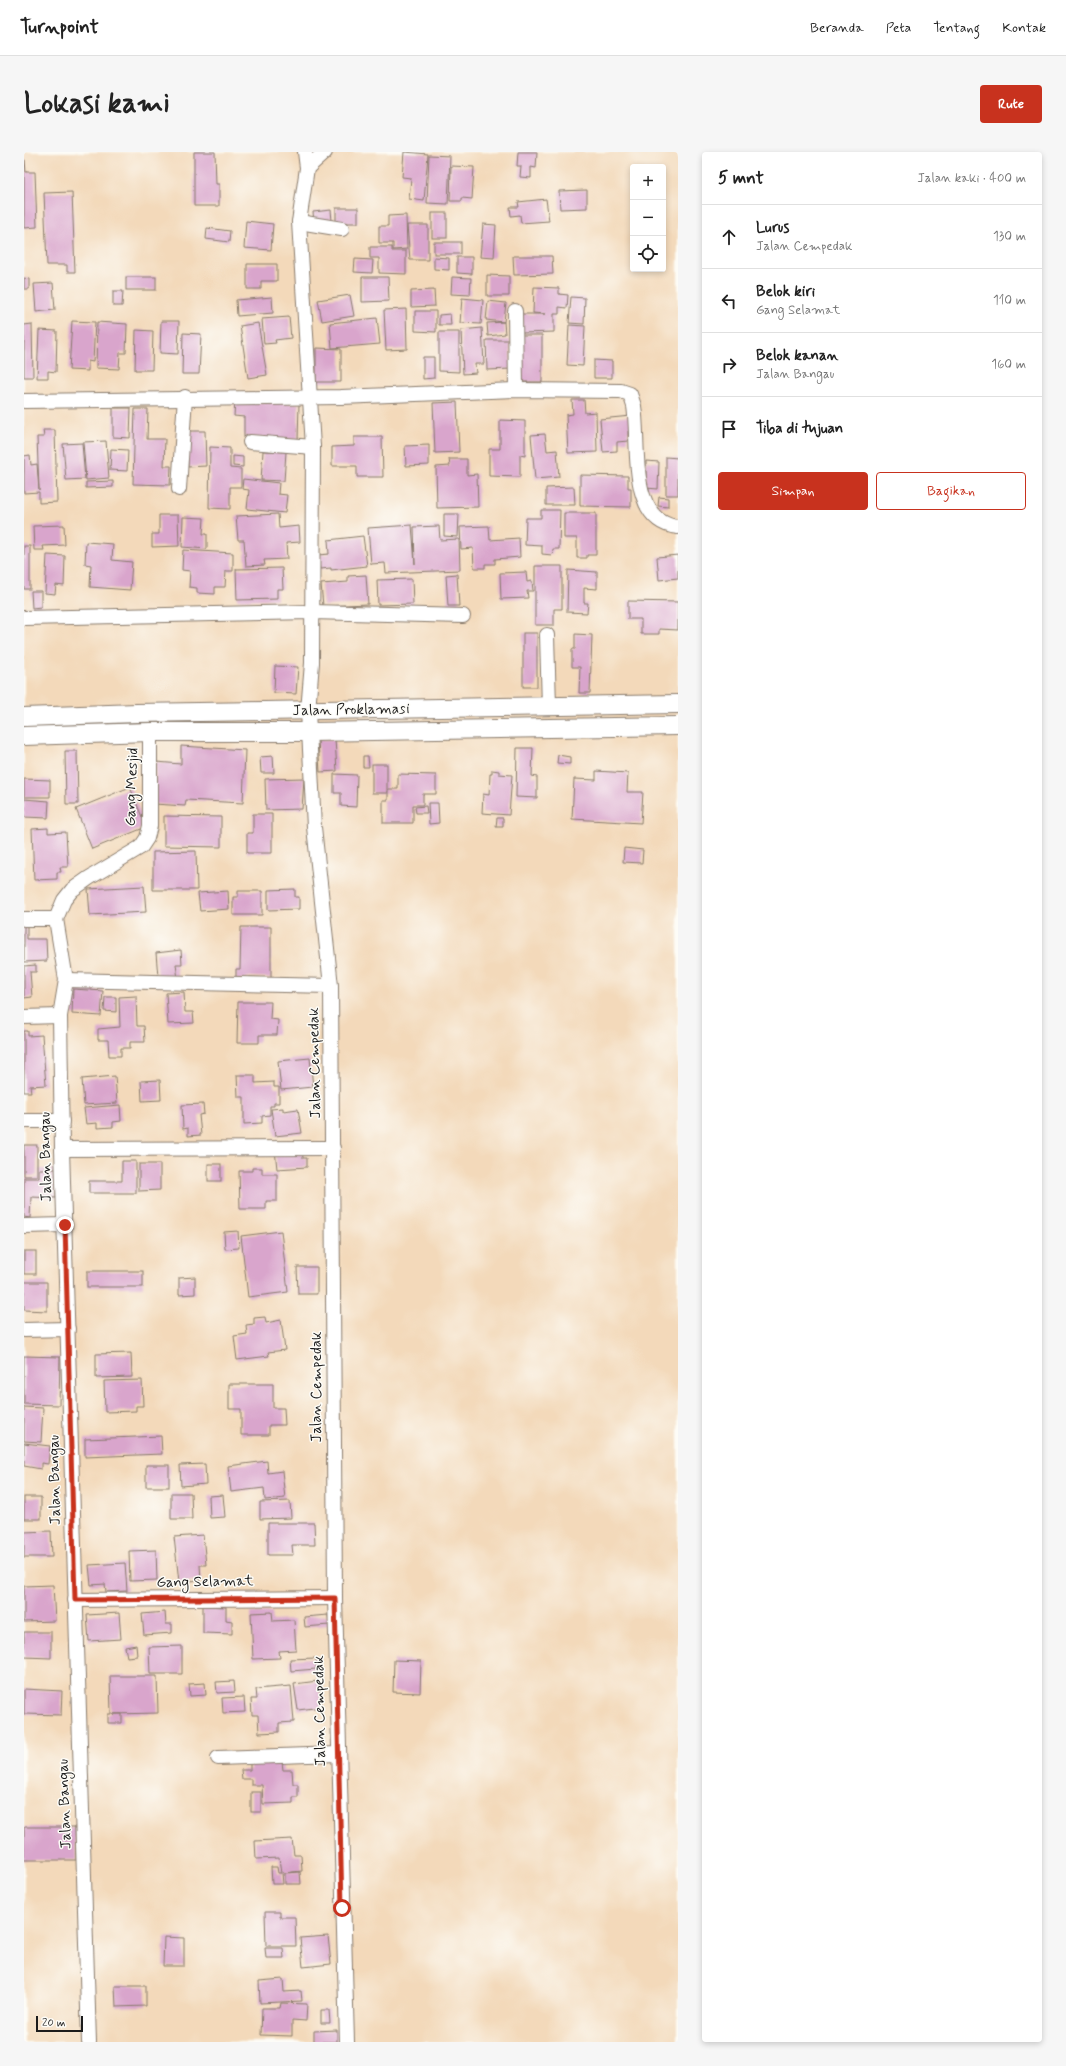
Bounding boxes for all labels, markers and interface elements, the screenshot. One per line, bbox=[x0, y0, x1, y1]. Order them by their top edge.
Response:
text: Turnpoint bbox=[20, 15, 99, 40]
text: Beranda bbox=[810, 19, 864, 37]
text: Peta bbox=[886, 19, 911, 37]
text: Tentang bbox=[933, 19, 980, 37]
text: Kontak bbox=[1002, 19, 1046, 37]
button: Rute bbox=[980, 85, 1042, 123]
text: Lokasi kami bbox=[24, 86, 170, 123]
map controls bbox=[630, 164, 666, 272]
button: + bbox=[630, 164, 666, 200]
text: 5 mnt bbox=[718, 167, 764, 189]
text: Jalan kaki · 400 m bbox=[917, 170, 1026, 187]
button: − bbox=[630, 200, 666, 236]
text: Lurus bbox=[756, 218, 789, 238]
icon: ahead bbox=[718, 226, 740, 248]
text: 130 m bbox=[993, 228, 1026, 245]
button: locate bbox=[630, 236, 666, 272]
text: Jalan Cempedak bbox=[756, 238, 852, 255]
text: Belok kiri bbox=[756, 282, 815, 302]
icon: left bbox=[718, 290, 740, 312]
text: 110 m bbox=[993, 292, 1026, 309]
text: Gang Selamat bbox=[756, 302, 840, 319]
text: Belok kanan bbox=[756, 346, 839, 366]
icon: right bbox=[718, 354, 740, 376]
text: 160 m bbox=[991, 356, 1026, 373]
text: Jalan Bangau bbox=[756, 366, 834, 383]
icon: arrive bbox=[718, 418, 740, 440]
text: Tiba di tujuan bbox=[756, 419, 843, 439]
button: Simpan bbox=[718, 472, 868, 510]
button: Bagikan bbox=[876, 472, 1026, 510]
street label: Jalan Proklamasi bbox=[292, 699, 410, 721]
street label: Gang Mesjid bbox=[121, 747, 144, 827]
street label: Jalan Cempedak bbox=[304, 1007, 326, 1119]
street label: Jalan Bangau bbox=[35, 1112, 58, 1202]
route end bbox=[56, 1216, 74, 1234]
street label: Jalan Cempedak bbox=[307, 1331, 327, 1443]
street label: Jalan Bangau bbox=[44, 1435, 67, 1525]
street label: Gang Selamat bbox=[156, 1571, 254, 1594]
street label: Jalan Cempedak bbox=[309, 1655, 331, 1767]
street label: Jalan Bangau bbox=[53, 1759, 78, 1849]
route start bbox=[333, 1899, 351, 1917]
scale bar bbox=[36, 2014, 83, 2033]
text: 20 m bbox=[42, 2016, 65, 2030]

